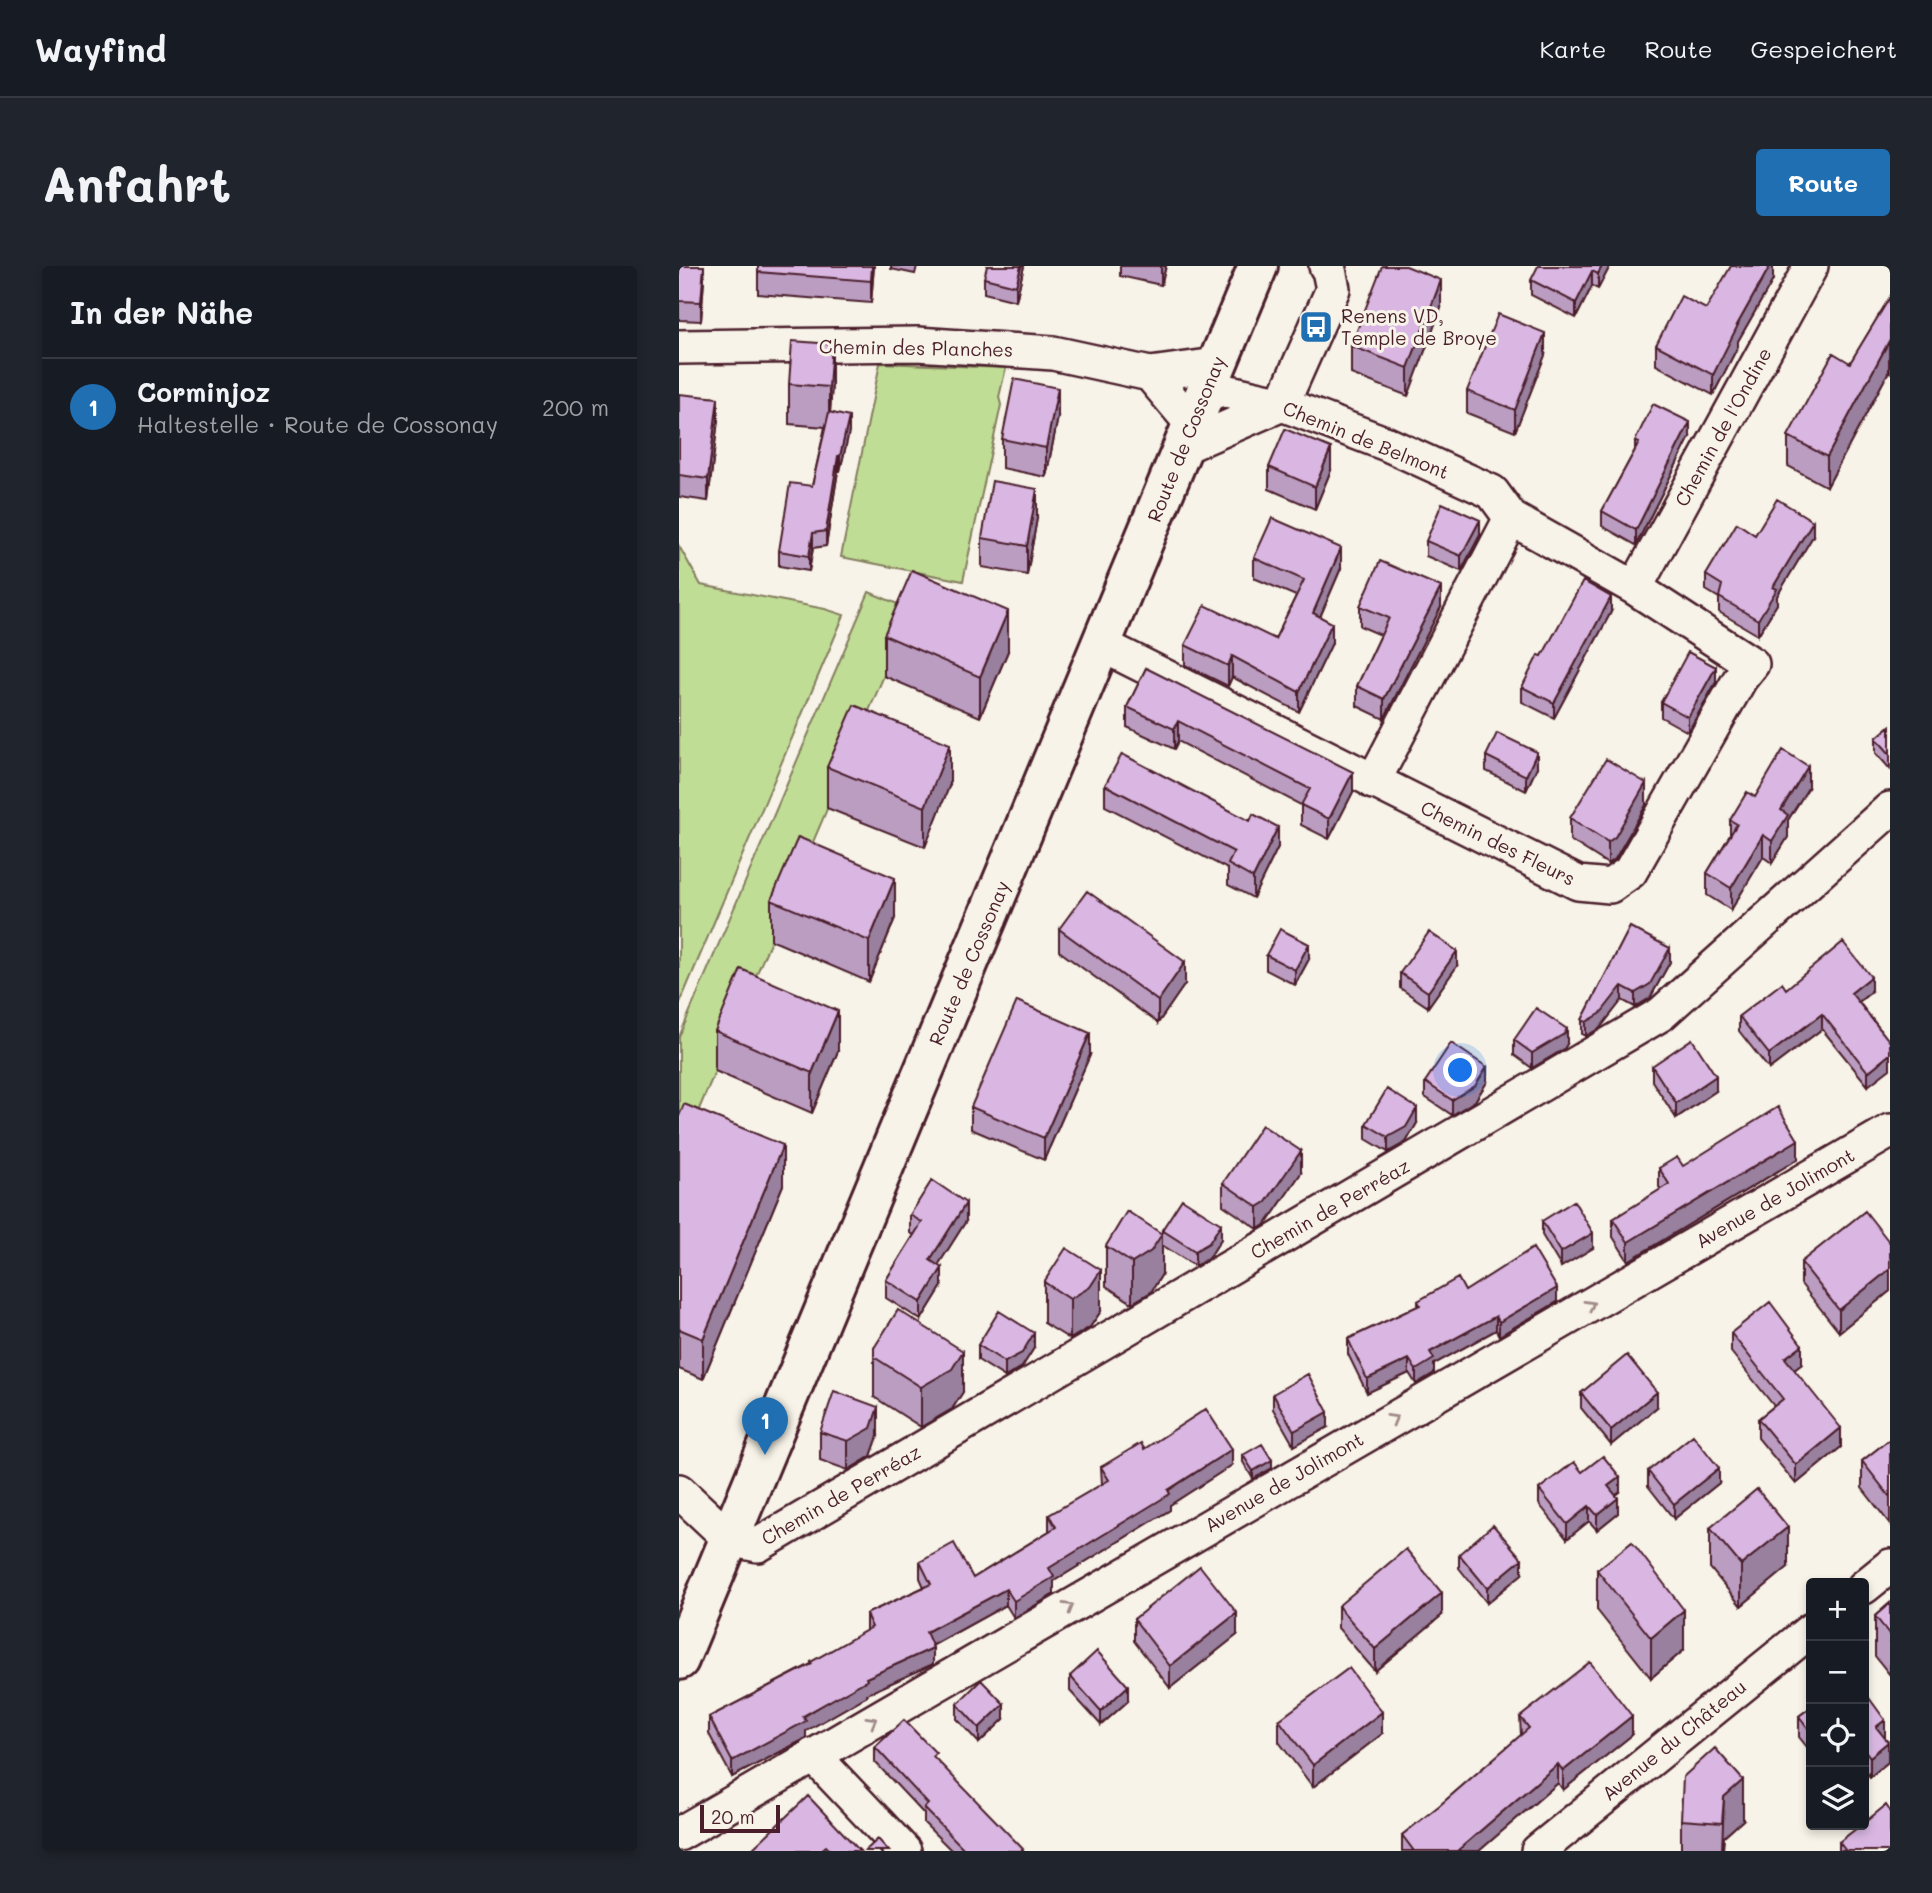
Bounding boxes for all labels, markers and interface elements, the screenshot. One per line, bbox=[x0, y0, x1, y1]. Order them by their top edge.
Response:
text: Wayfind bbox=[35, 27, 166, 70]
text: Karte bbox=[1539, 33, 1606, 64]
text: Route bbox=[1644, 33, 1713, 64]
text: Gespeichert bbox=[1751, 33, 1897, 64]
button: Route bbox=[1756, 149, 1890, 216]
text: Anfahrt bbox=[42, 151, 231, 214]
text: In der Nähe bbox=[70, 292, 253, 332]
place label: Renens VD, Temple de Broye bbox=[1341, 303, 1497, 350]
bus stop icon: Renens VD, Temple de Broye bbox=[1297, 308, 1335, 346]
street label: Chemin des Planches bbox=[819, 333, 1013, 362]
street label: Chemin de l'Ondine bbox=[1668, 343, 1777, 511]
street label: Route de Cossonay bbox=[1141, 352, 1230, 525]
text: Corminjoz bbox=[137, 375, 270, 409]
text: 1 bbox=[88, 392, 98, 422]
text: 200 m bbox=[542, 392, 609, 422]
street label: Chemin de Belmont bbox=[1279, 395, 1453, 484]
text: Haltestelle · Route de Cossonay bbox=[137, 409, 498, 439]
street label: Chemin des Fleurs bbox=[1417, 794, 1580, 891]
street label: Route de Cossonay bbox=[922, 877, 1015, 1049]
your location bbox=[1443, 1053, 1477, 1087]
street label: Avenue de Jolimont bbox=[1691, 1142, 1859, 1253]
street label: Chemin de Perréaz bbox=[1246, 1153, 1414, 1264]
one-way arrow bbox=[1583, 1300, 1595, 1313]
pin: 1 bbox=[742, 1397, 788, 1455]
one-way arrow bbox=[1386, 1414, 1399, 1427]
street label: Avenue de Jolimont bbox=[1200, 1426, 1368, 1537]
street label: Chemin de Perréaz bbox=[757, 1439, 925, 1550]
map controls bbox=[1806, 1578, 1869, 1830]
button: + bbox=[1806, 1578, 1869, 1641]
one-way arrow bbox=[1062, 1602, 1075, 1615]
button: − bbox=[1806, 1641, 1869, 1704]
street label: Avenue du Château bbox=[1596, 1674, 1751, 1806]
button: locate bbox=[1806, 1704, 1869, 1767]
one-way arrow bbox=[865, 1716, 878, 1729]
button: layers bbox=[1806, 1767, 1869, 1830]
scale bar bbox=[700, 1802, 781, 1834]
text: 20 m bbox=[711, 1804, 755, 1829]

